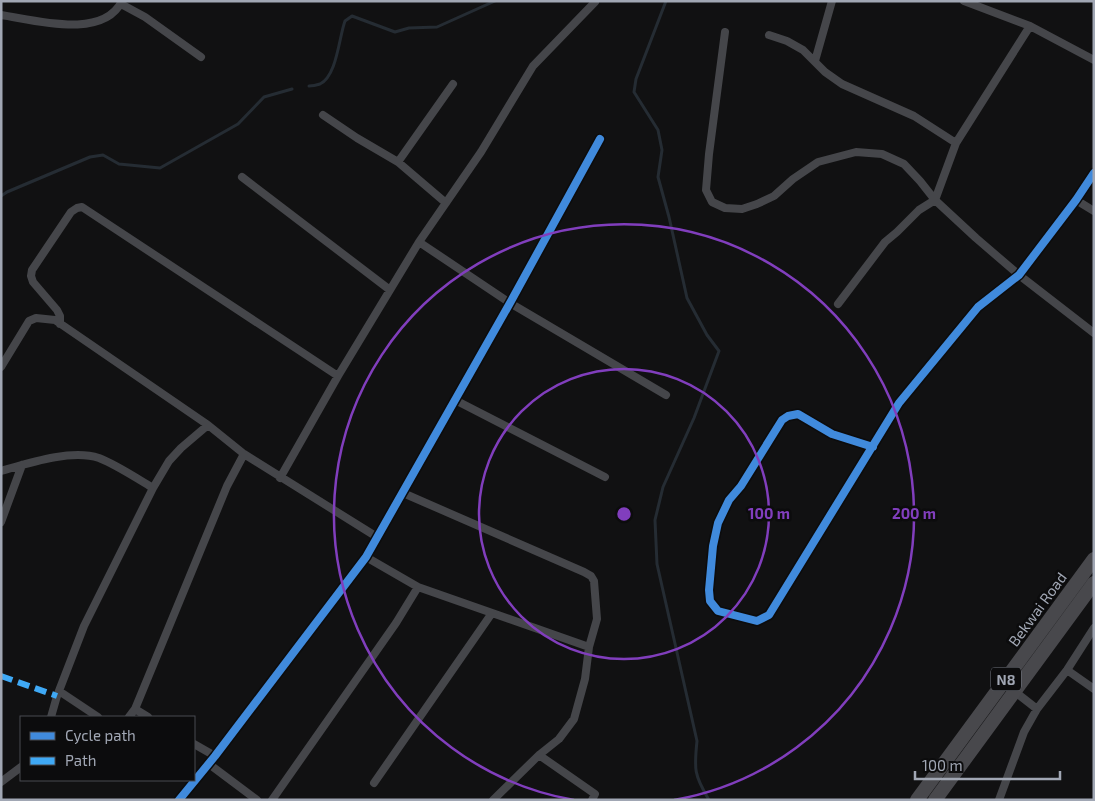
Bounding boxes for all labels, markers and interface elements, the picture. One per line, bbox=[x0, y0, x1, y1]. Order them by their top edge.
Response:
text: 100 m bbox=[748, 504, 790, 522]
text: 200 m bbox=[892, 504, 936, 522]
centre of rings bbox=[615, 505, 633, 523]
street label: Bekwai Road bbox=[1004, 568, 1070, 650]
road number: N8 bbox=[991, 668, 1021, 691]
legend bbox=[20, 716, 195, 781]
text: Cycle path bbox=[65, 726, 136, 744]
scale bar bbox=[915, 748, 1060, 780]
text: Path bbox=[65, 751, 96, 769]
text: 100 m bbox=[922, 756, 963, 774]

